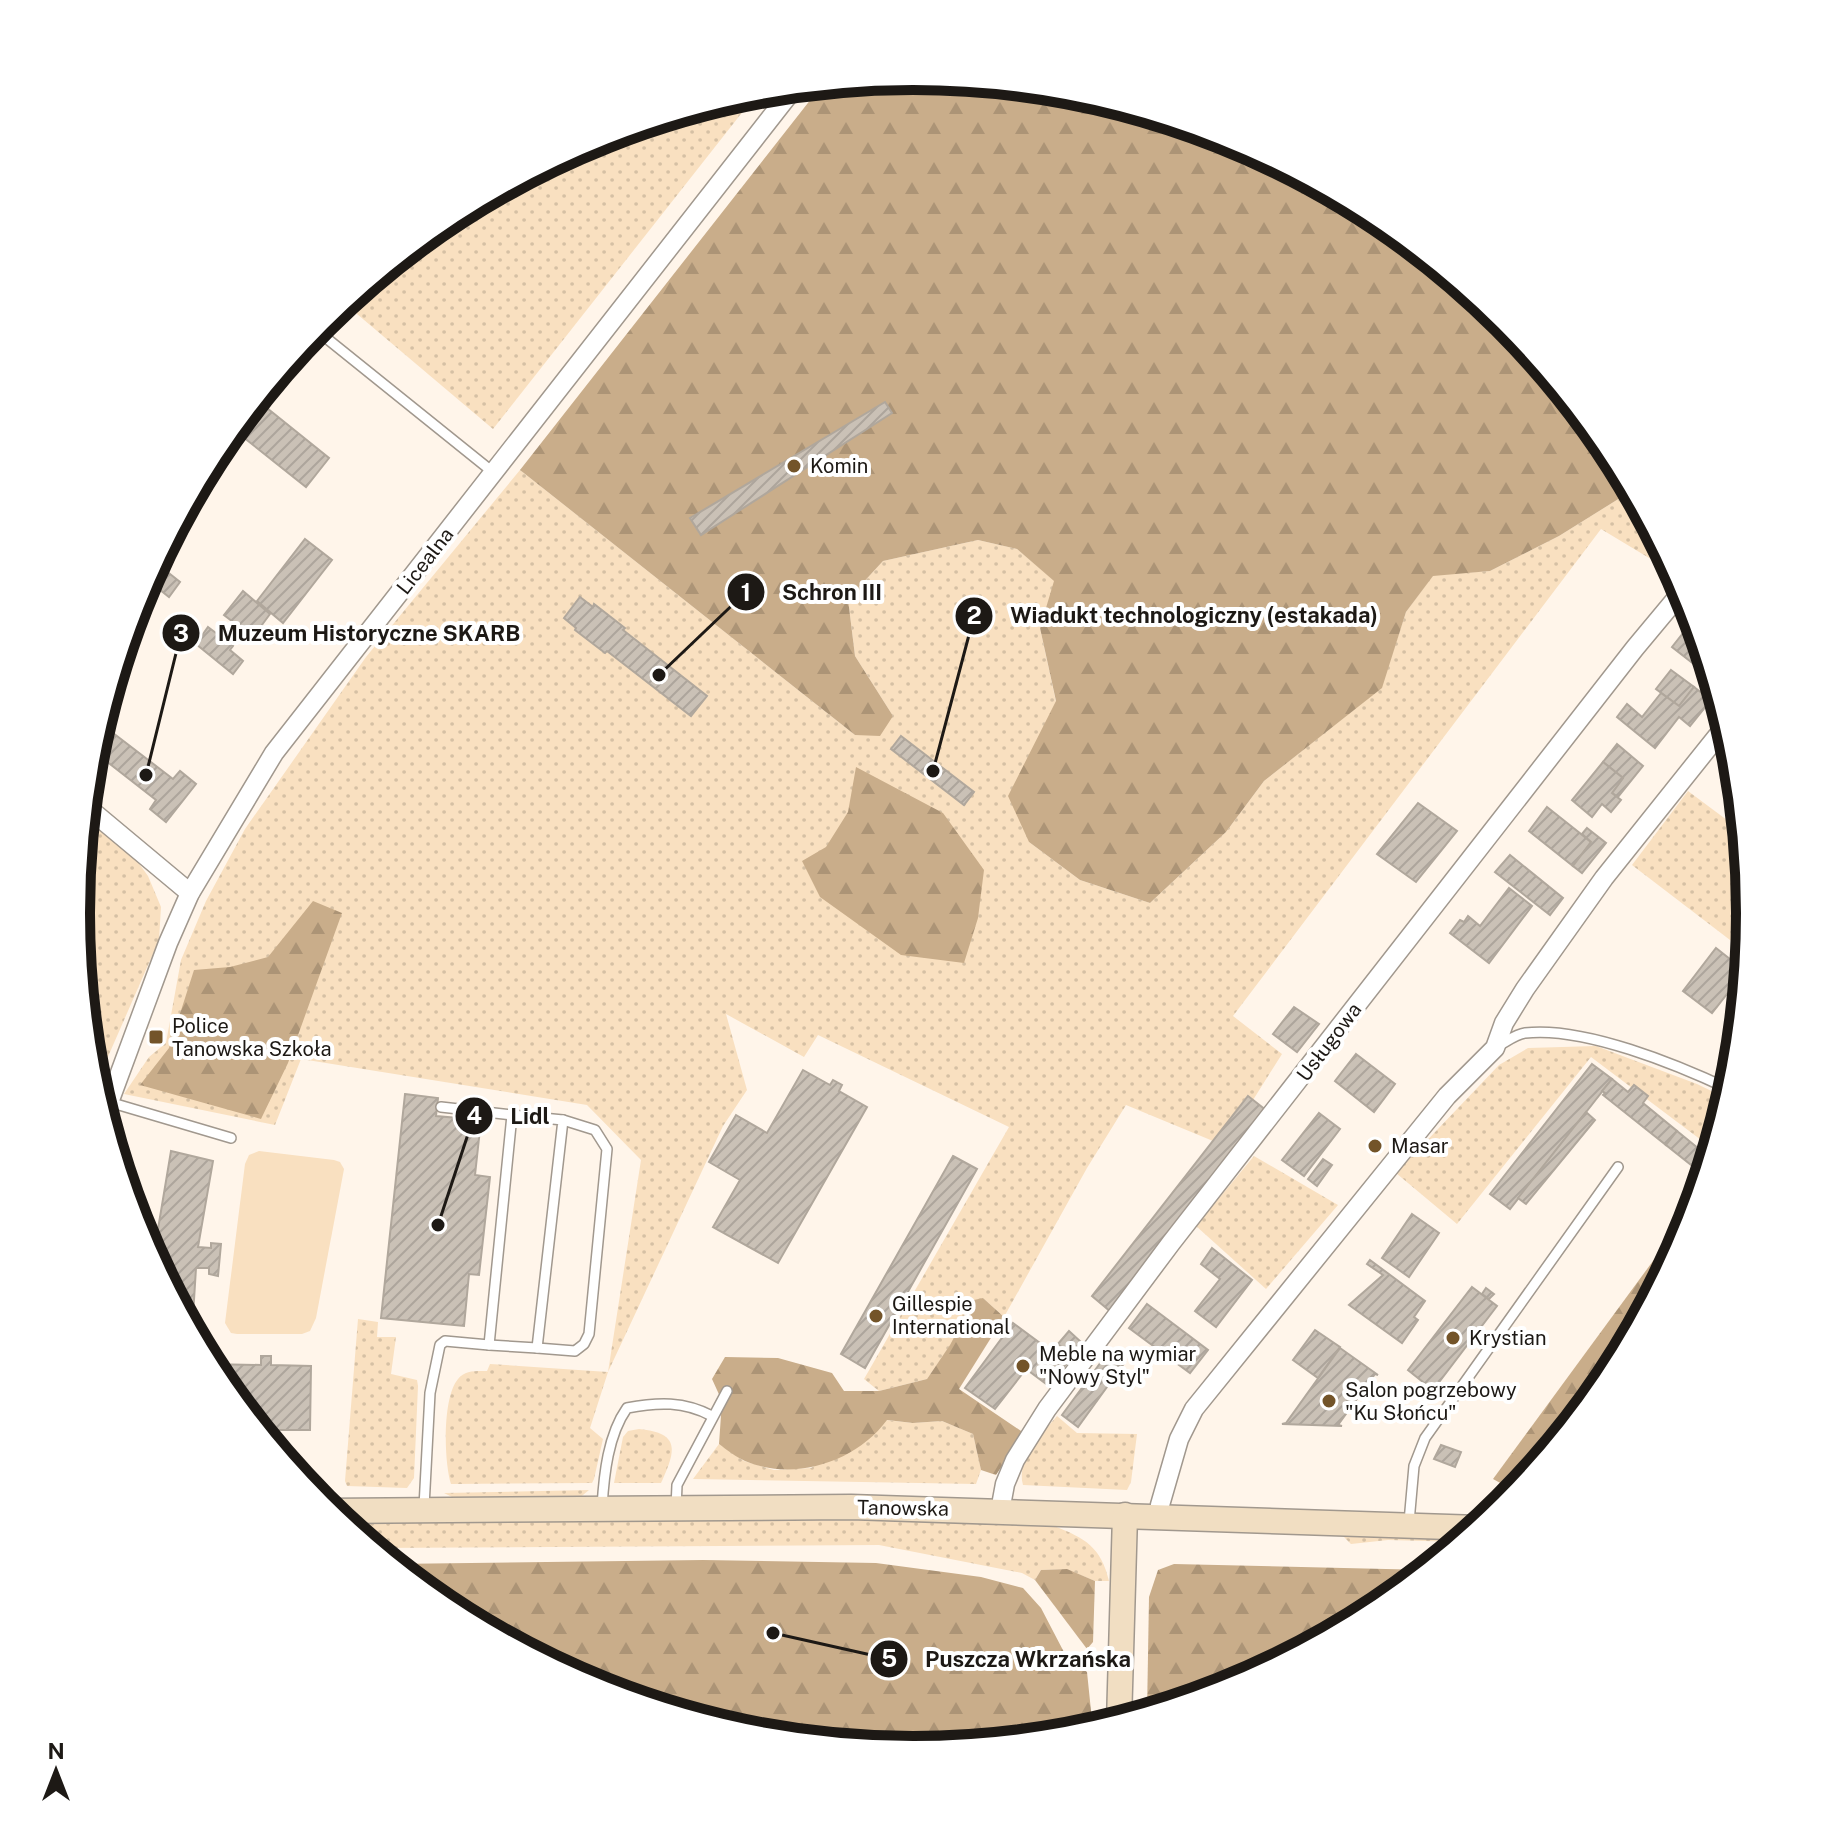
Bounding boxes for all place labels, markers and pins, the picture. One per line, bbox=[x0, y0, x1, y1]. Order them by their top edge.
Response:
place label: Komin bbox=[810, 454, 868, 478]
marker: Komin bbox=[785, 457, 803, 475]
callout: Schron III bbox=[726, 569, 898, 615]
callout: Wiadukt technologiczny (estakada) bbox=[954, 593, 1394, 639]
callout: Muzeum Historyczne SKARB bbox=[161, 610, 536, 656]
place label: Police Tanowska Szkoła bbox=[172, 1014, 332, 1061]
marker: Police Tanowska Szkoła bbox=[147, 1028, 165, 1046]
callout: Lidl bbox=[454, 1093, 566, 1139]
place label: Masar bbox=[1391, 1134, 1449, 1158]
marker: Masar bbox=[1366, 1137, 1384, 1155]
place label: Gillespie International bbox=[892, 1292, 1010, 1339]
marker: Gillespie International bbox=[867, 1307, 885, 1325]
place label: Krystian bbox=[1469, 1326, 1546, 1350]
marker: Krystian bbox=[1444, 1329, 1462, 1347]
place label: Meble na wymiar "Nowy Styl" bbox=[1039, 1342, 1197, 1389]
marker: Meble na wymiar "Nowy Styl" bbox=[1014, 1357, 1032, 1375]
place label: Salon pogrzebowy "Ku Słońcu" bbox=[1345, 1378, 1517, 1425]
marker: Salon pogrzebowy "Ku Słońcu" bbox=[1320, 1392, 1338, 1410]
callout: Puszcza Wkrzańska bbox=[869, 1636, 1147, 1682]

